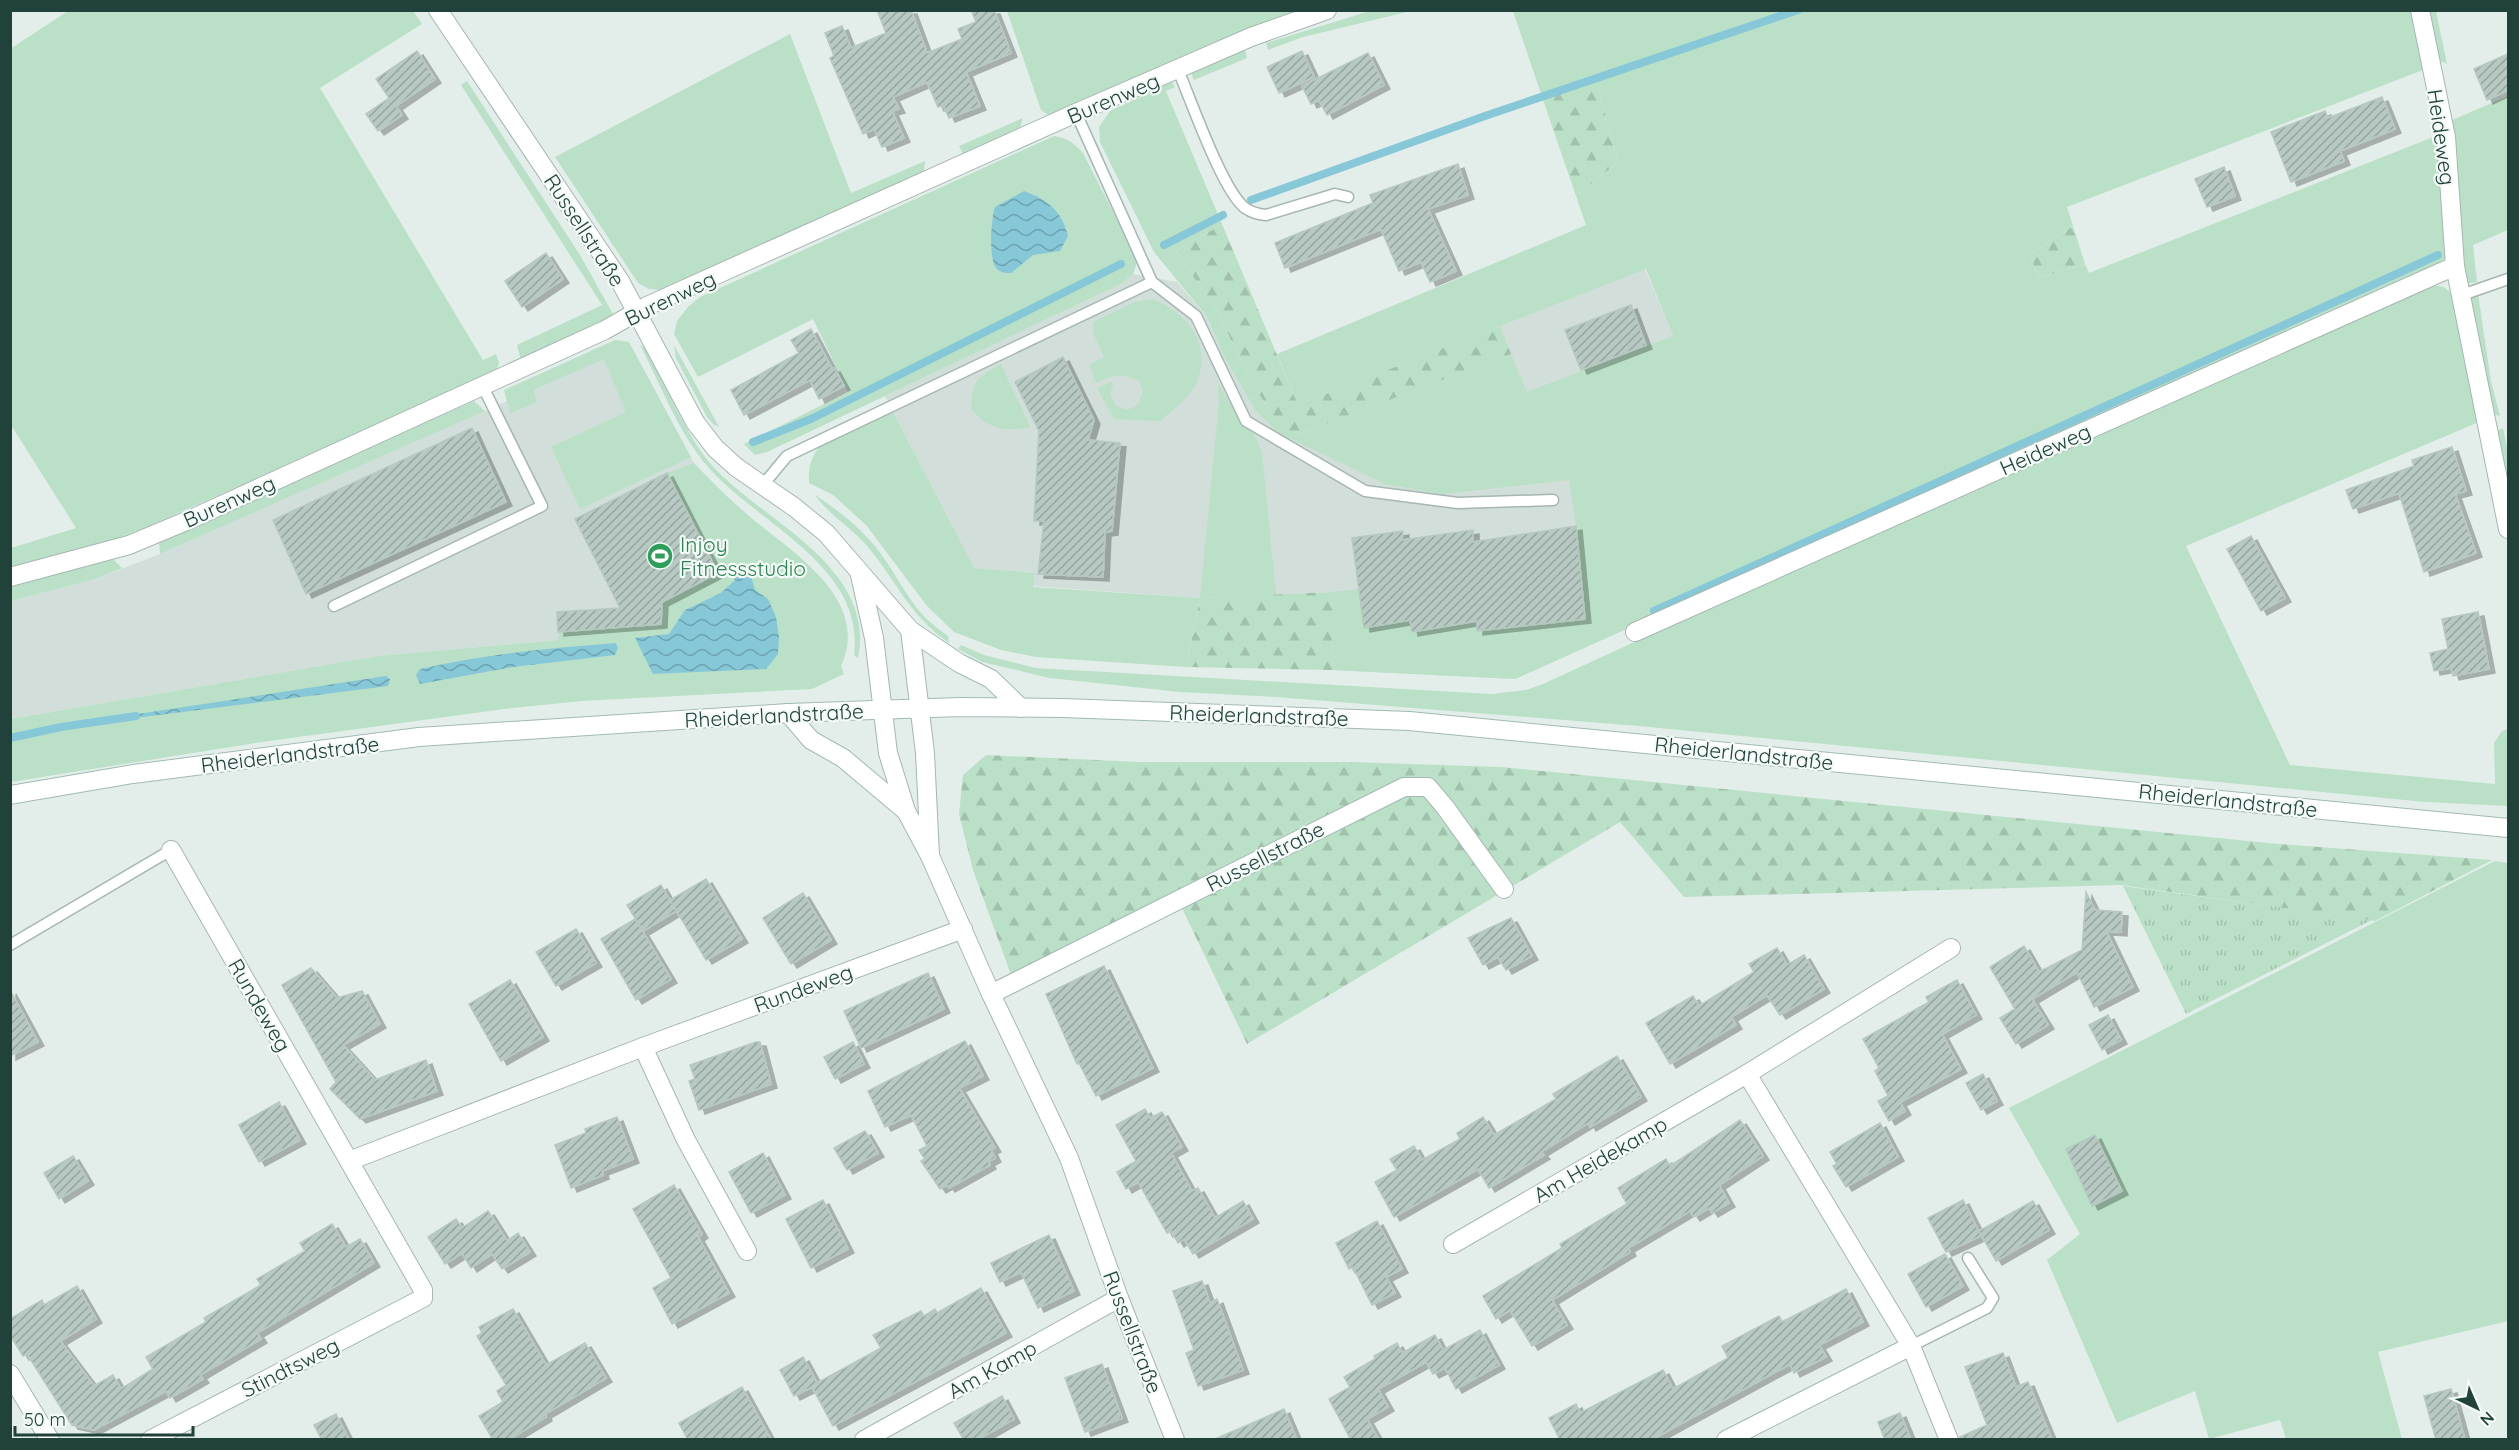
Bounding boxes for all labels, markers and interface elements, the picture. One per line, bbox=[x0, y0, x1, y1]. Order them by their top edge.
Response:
street label: Burenweg bbox=[1063, 67, 1163, 129]
street label: Heideweg bbox=[2422, 87, 2462, 187]
street label: Russellstraße bbox=[539, 169, 631, 291]
street label: Burenweg bbox=[620, 265, 720, 331]
street label: Heideweg bbox=[1996, 417, 2094, 481]
street label: Burenweg bbox=[179, 469, 279, 533]
place label: Injoy Fitnessstudio bbox=[680, 531, 806, 581]
sports icon: Injoy Fitnessstudio bbox=[645, 541, 675, 571]
street label: Rheiderlandstraße bbox=[684, 697, 864, 733]
street label: Rheiderlandstraße bbox=[1169, 699, 1349, 731]
street label: Rheiderlandstraße bbox=[199, 730, 381, 778]
street label: Rheiderlandstraße bbox=[1653, 731, 1835, 775]
street label: Rheiderlandstraße bbox=[2137, 778, 2319, 822]
street label: Russellstraße bbox=[1202, 815, 1328, 897]
street label: Rundeweg bbox=[223, 954, 297, 1056]
street label: Rundeweg bbox=[750, 958, 856, 1018]
street label: Am Heidekamp bbox=[1528, 1110, 1672, 1208]
street label: Russellstraße bbox=[1098, 1267, 1168, 1397]
street label: Stindtsweg bbox=[237, 1331, 343, 1403]
street label: Am Kamp bbox=[943, 1334, 1041, 1404]
north arrow bbox=[2447, 1378, 2507, 1438]
scale bar bbox=[15, 1399, 194, 1437]
text: 50 m bbox=[24, 1408, 66, 1431]
text: N bbox=[2476, 1408, 2499, 1430]

